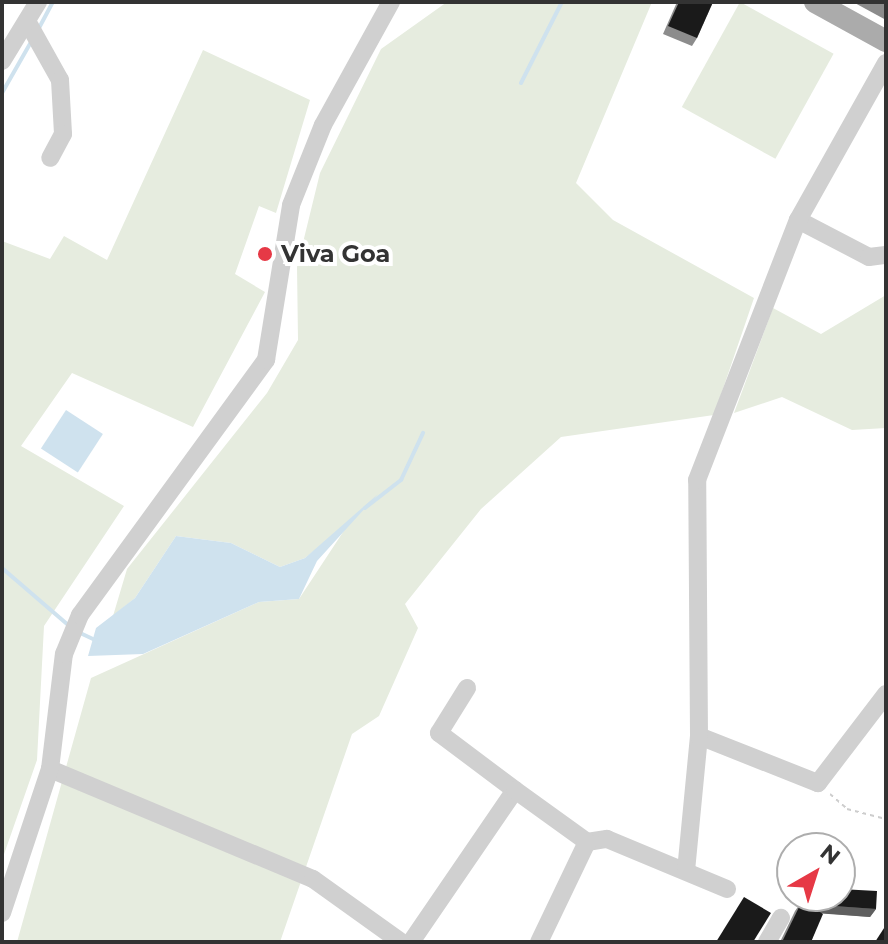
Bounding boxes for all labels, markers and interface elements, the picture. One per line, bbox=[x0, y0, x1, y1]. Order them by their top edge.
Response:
place label: Viva Goa bbox=[281, 240, 390, 268]
marker: Viva Goa bbox=[256, 245, 274, 263]
north arrow bbox=[776, 832, 856, 912]
text: N bbox=[815, 838, 846, 871]

